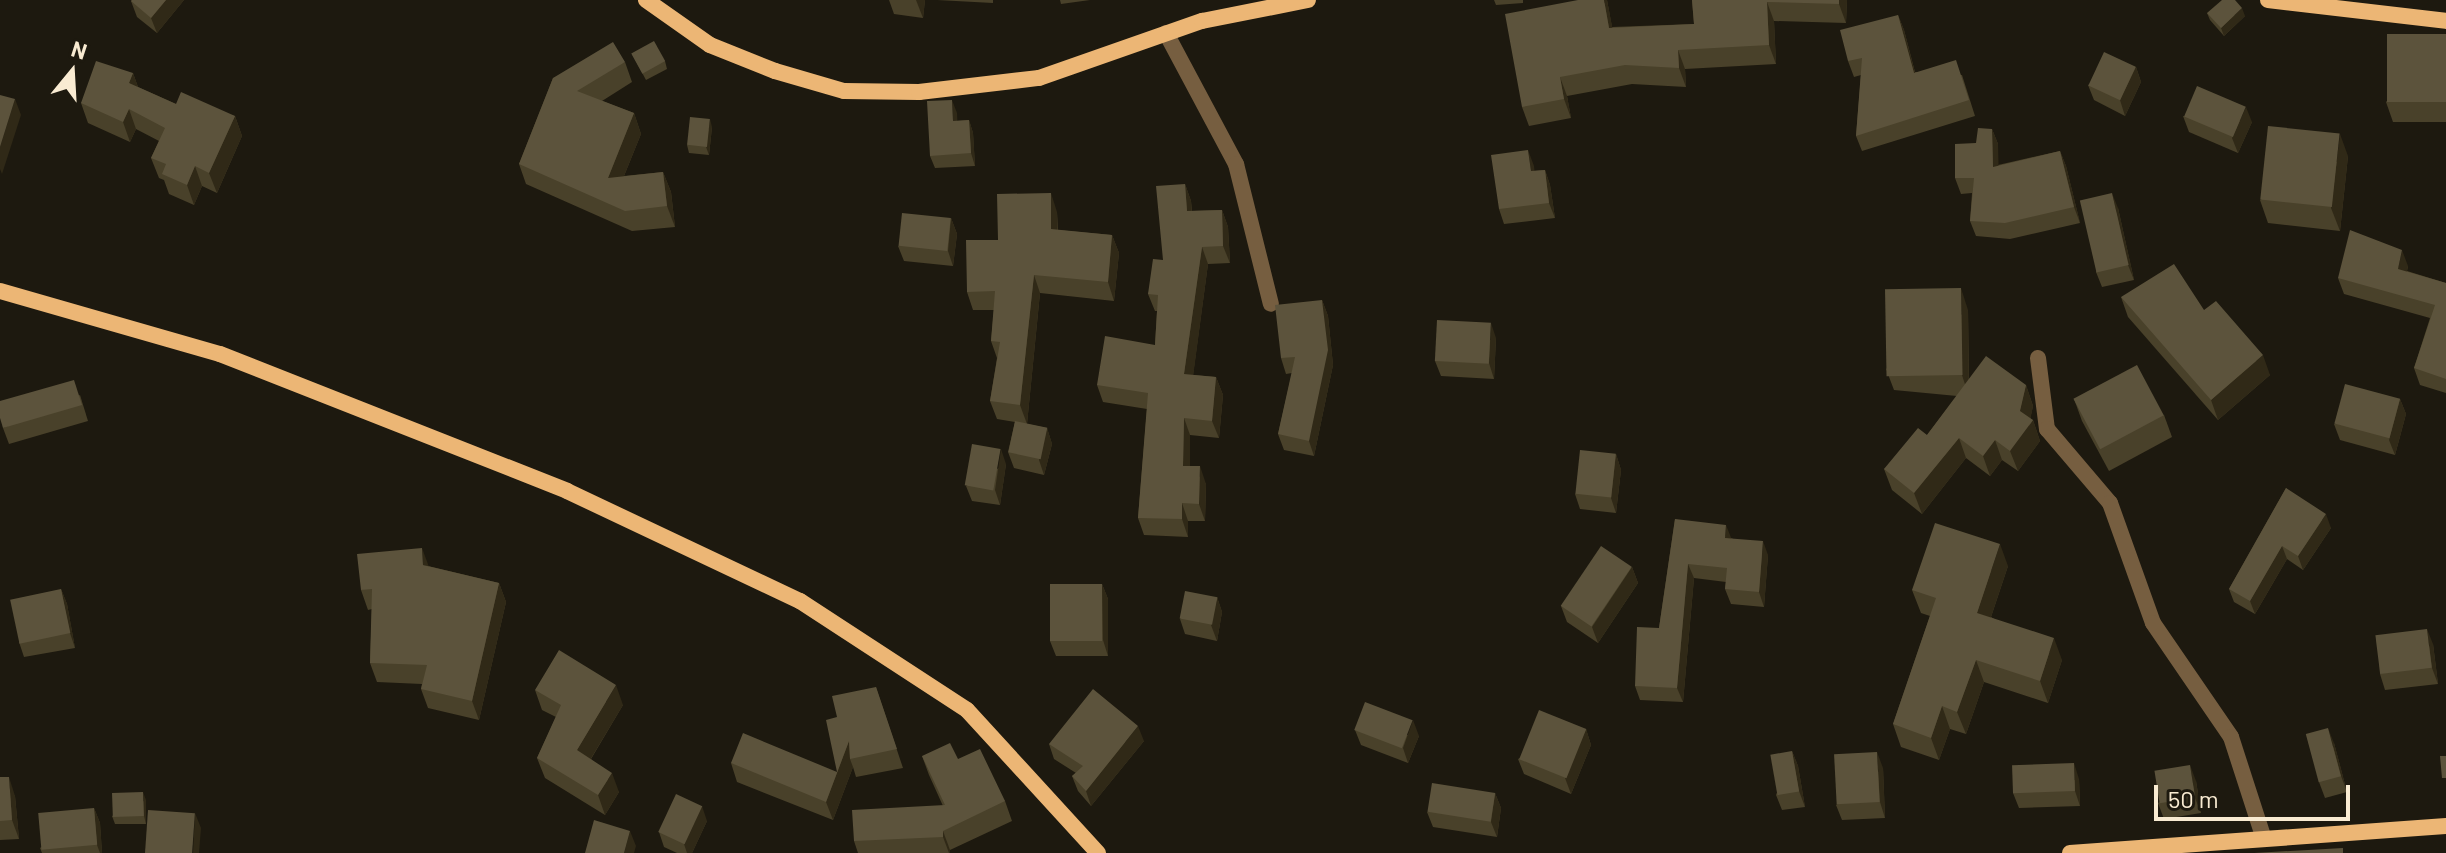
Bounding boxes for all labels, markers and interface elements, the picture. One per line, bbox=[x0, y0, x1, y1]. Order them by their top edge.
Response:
north arrow bbox=[32, 32, 112, 112]
text: N bbox=[68, 35, 90, 64]
scale bar bbox=[2158, 769, 2354, 819]
text: 50 m bbox=[2168, 784, 2219, 813]

